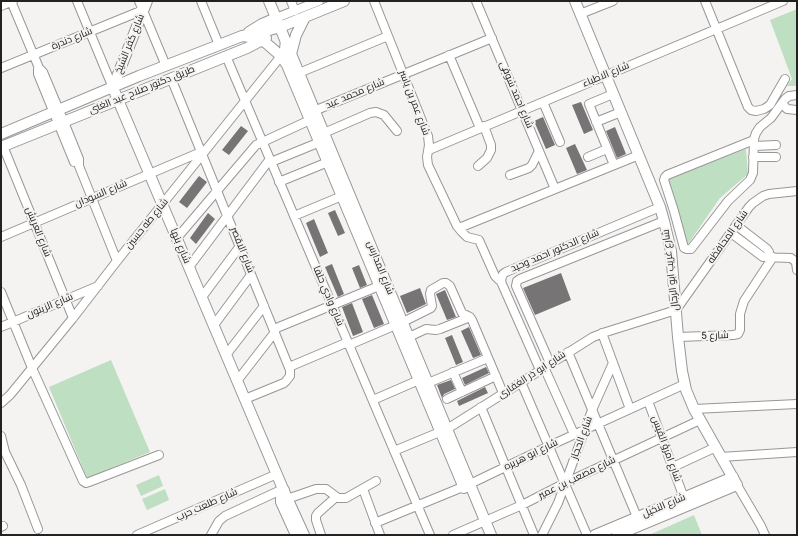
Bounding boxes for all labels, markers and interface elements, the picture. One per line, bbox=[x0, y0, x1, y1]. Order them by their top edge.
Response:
street label: شارع كفر الشيخ bbox=[113, 12, 147, 76]
street label: شارع دندرة bbox=[50, 25, 94, 53]
street label: شارع احمد شوقى bbox=[496, 60, 536, 130]
street label: شارع الاطباء bbox=[581, 60, 631, 90]
street label: طريق دكتور صلاح عبد الغنى bbox=[87, 63, 197, 117]
street label: شارع عمر بن ياسر bbox=[396, 69, 432, 137]
street label: شارع محمد عيد bbox=[324, 76, 386, 112]
street label: شارع السودان bbox=[73, 178, 129, 210]
street label: شارع طه حسين bbox=[123, 196, 171, 252]
street label: شارع العريش bbox=[23, 205, 53, 259]
street label: شارع المحافظه bbox=[705, 208, 751, 266]
street label: شارع الاقصر bbox=[227, 225, 257, 275]
street label: شارع بنها bbox=[167, 227, 193, 265]
street label: شارع الدكتور احمد وحيد bbox=[509, 227, 601, 275]
street label: شارع غريب ابو الرجال bbox=[660, 229, 682, 311]
street label: شارع المدارس bbox=[364, 239, 396, 297]
street label: شارع وادي حلفا bbox=[310, 264, 346, 328]
street label: شارع الزيتون bbox=[25, 291, 75, 321]
street label: شارع 5 bbox=[701, 330, 729, 342]
street label: شارع ابو ذر الغفارى bbox=[496, 349, 568, 401]
street label: شارع امرؤ القيس bbox=[649, 414, 683, 484]
street label: شارع الحجاز bbox=[569, 415, 595, 461]
street label: شارع ابو هريره bbox=[502, 437, 560, 473]
street label: شارع مصعب بن عمير bbox=[536, 454, 618, 502]
street label: شارع طلعت حرب bbox=[174, 486, 240, 524]
street label: شارع النخيل bbox=[640, 491, 688, 521]

